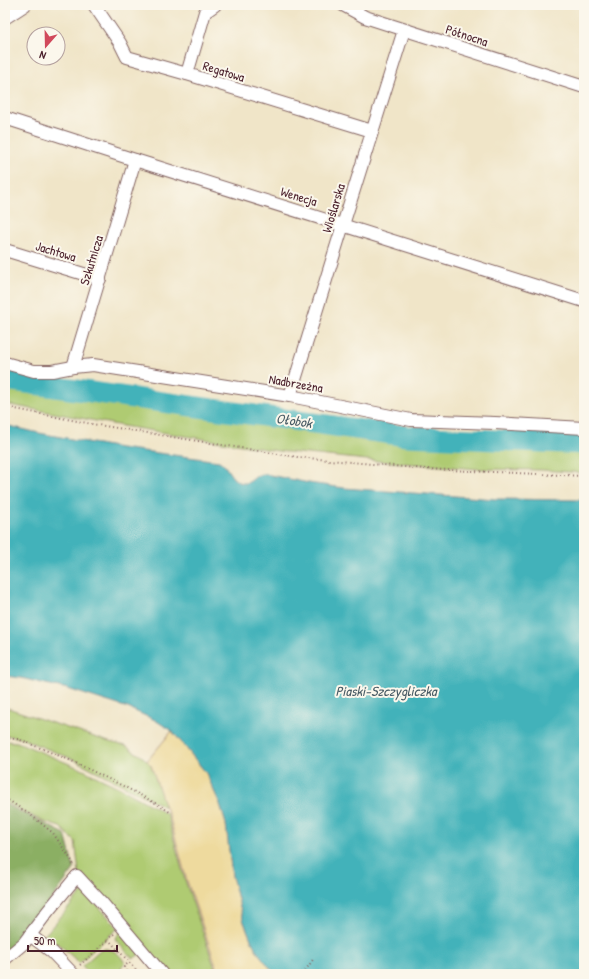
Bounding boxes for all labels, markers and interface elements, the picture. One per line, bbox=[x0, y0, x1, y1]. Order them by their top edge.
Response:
street label: Północna bbox=[443, 20, 491, 50]
north arrow bbox=[26, 26, 66, 66]
text: N bbox=[37, 48, 48, 63]
street label: Regatowa bbox=[201, 56, 247, 86]
street label: Wioślarska bbox=[317, 181, 349, 235]
street label: Wenecja bbox=[278, 182, 320, 210]
street label: Szkutnicza bbox=[75, 233, 107, 287]
street label: Jachtowa bbox=[34, 236, 78, 266]
street label: Nadbrzeżna bbox=[267, 369, 325, 397]
water label: Ołobok bbox=[275, 408, 314, 432]
water label: Piaski-Szczygliczka bbox=[336, 681, 438, 701]
scale bar bbox=[28, 927, 117, 953]
text: 50 m bbox=[34, 932, 55, 949]

